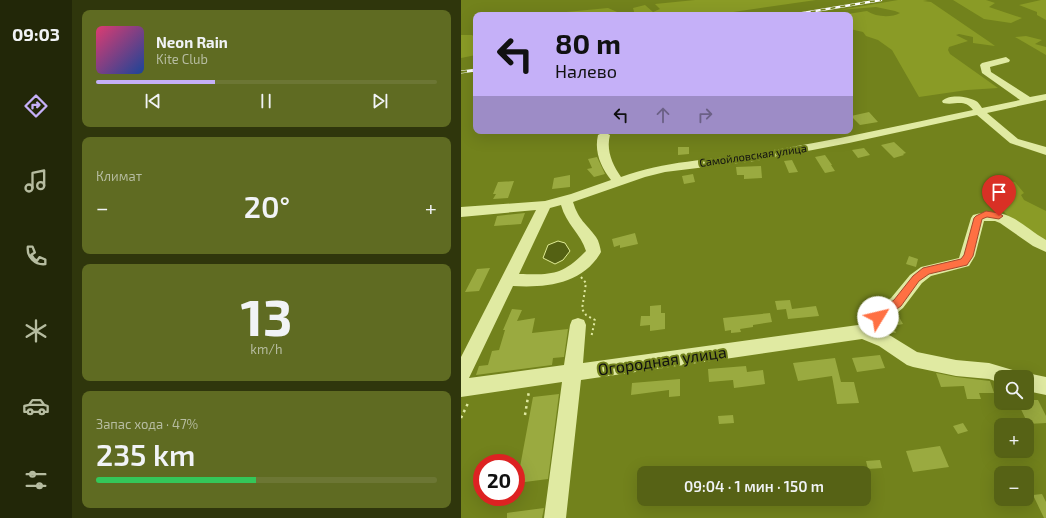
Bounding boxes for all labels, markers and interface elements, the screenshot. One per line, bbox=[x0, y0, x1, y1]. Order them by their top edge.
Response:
text: 09:03 bbox=[12, 23, 60, 45]
text: 80 m bbox=[555, 26, 621, 60]
icon: left bbox=[489, 28, 541, 80]
text: Neon Rain bbox=[156, 33, 228, 51]
text: Kite Club bbox=[156, 51, 208, 67]
text: Налево bbox=[555, 60, 617, 82]
icon: previous bbox=[142, 90, 164, 112]
icon: pause bbox=[255, 90, 277, 112]
icon: next bbox=[369, 90, 391, 112]
icon: directions bbox=[22, 92, 50, 120]
icon: left bbox=[610, 104, 632, 126]
icon: ahead bbox=[652, 104, 674, 126]
icon: right bbox=[694, 104, 716, 126]
street label: Самойловская улица bbox=[698, 141, 808, 170]
icon: music bbox=[22, 167, 50, 195]
text: Климат bbox=[96, 168, 142, 184]
pin bbox=[982, 175, 1016, 216]
icon: arrive bbox=[988, 181, 1010, 203]
text: 20° bbox=[244, 188, 290, 224]
text: − bbox=[96, 194, 109, 220]
text: + bbox=[425, 194, 437, 220]
icon: phone bbox=[22, 242, 50, 270]
text: 13 bbox=[241, 284, 292, 346]
position arrow bbox=[857, 296, 899, 338]
icon: climate bbox=[22, 317, 50, 345]
text: km/h bbox=[250, 341, 283, 357]
street label: Огородная улица bbox=[596, 342, 728, 379]
map controls bbox=[994, 370, 1034, 506]
button: search bbox=[994, 370, 1034, 410]
icon: car bbox=[22, 392, 50, 420]
text: Запас хода · 47% bbox=[96, 416, 198, 432]
button: + bbox=[994, 418, 1034, 458]
text: 235 km bbox=[96, 436, 195, 472]
speed limit sign: 20 bbox=[473, 454, 525, 506]
icon: filters bbox=[22, 466, 50, 494]
button: − bbox=[994, 466, 1034, 506]
text: 09:04 · 1 мин · 150 m bbox=[684, 477, 824, 495]

